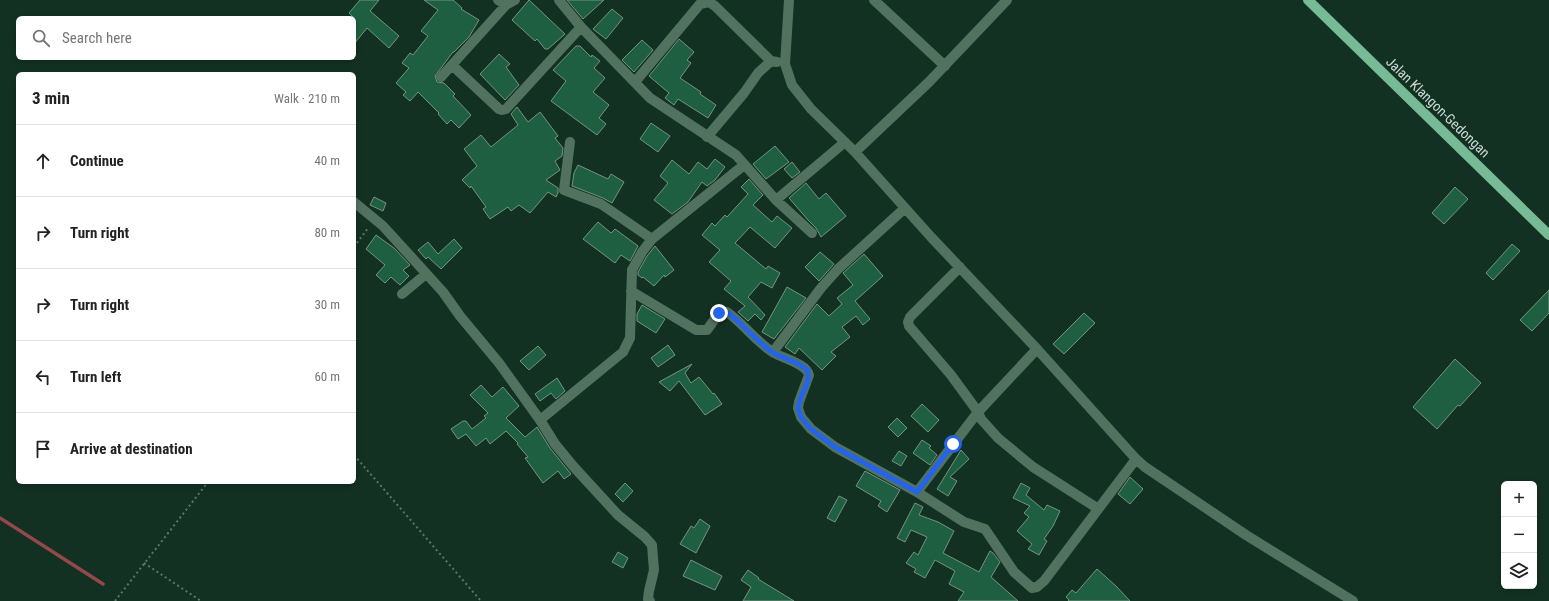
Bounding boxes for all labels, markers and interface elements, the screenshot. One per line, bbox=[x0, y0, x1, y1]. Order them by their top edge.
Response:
search box bbox=[16, 16, 356, 60]
icon: search bbox=[30, 27, 52, 49]
text: Search here bbox=[62, 29, 132, 47]
street label: Jalan Klangon-Gedongan bbox=[1383, 53, 1493, 161]
text: 3 min bbox=[32, 88, 70, 108]
text: Walk · 210 m bbox=[274, 91, 340, 106]
icon: ahead bbox=[32, 150, 54, 172]
text: Continue bbox=[70, 152, 124, 170]
text: 40 m bbox=[314, 153, 340, 168]
icon: right bbox=[32, 222, 54, 244]
text: Turn right bbox=[70, 224, 129, 242]
text: 80 m bbox=[314, 225, 340, 240]
icon: right bbox=[32, 294, 54, 316]
text: Turn right bbox=[70, 296, 129, 314]
text: 30 m bbox=[314, 297, 340, 312]
route end bbox=[710, 304, 728, 322]
icon: left bbox=[32, 366, 54, 388]
text: Turn left bbox=[70, 368, 121, 386]
text: 60 m bbox=[314, 369, 340, 384]
route start bbox=[944, 435, 962, 453]
icon: arrive bbox=[32, 438, 54, 460]
text: Arrive at destination bbox=[70, 440, 193, 458]
map controls bbox=[1501, 481, 1537, 589]
button: + bbox=[1501, 481, 1537, 517]
button: − bbox=[1501, 517, 1537, 553]
button: layers bbox=[1501, 553, 1537, 589]

